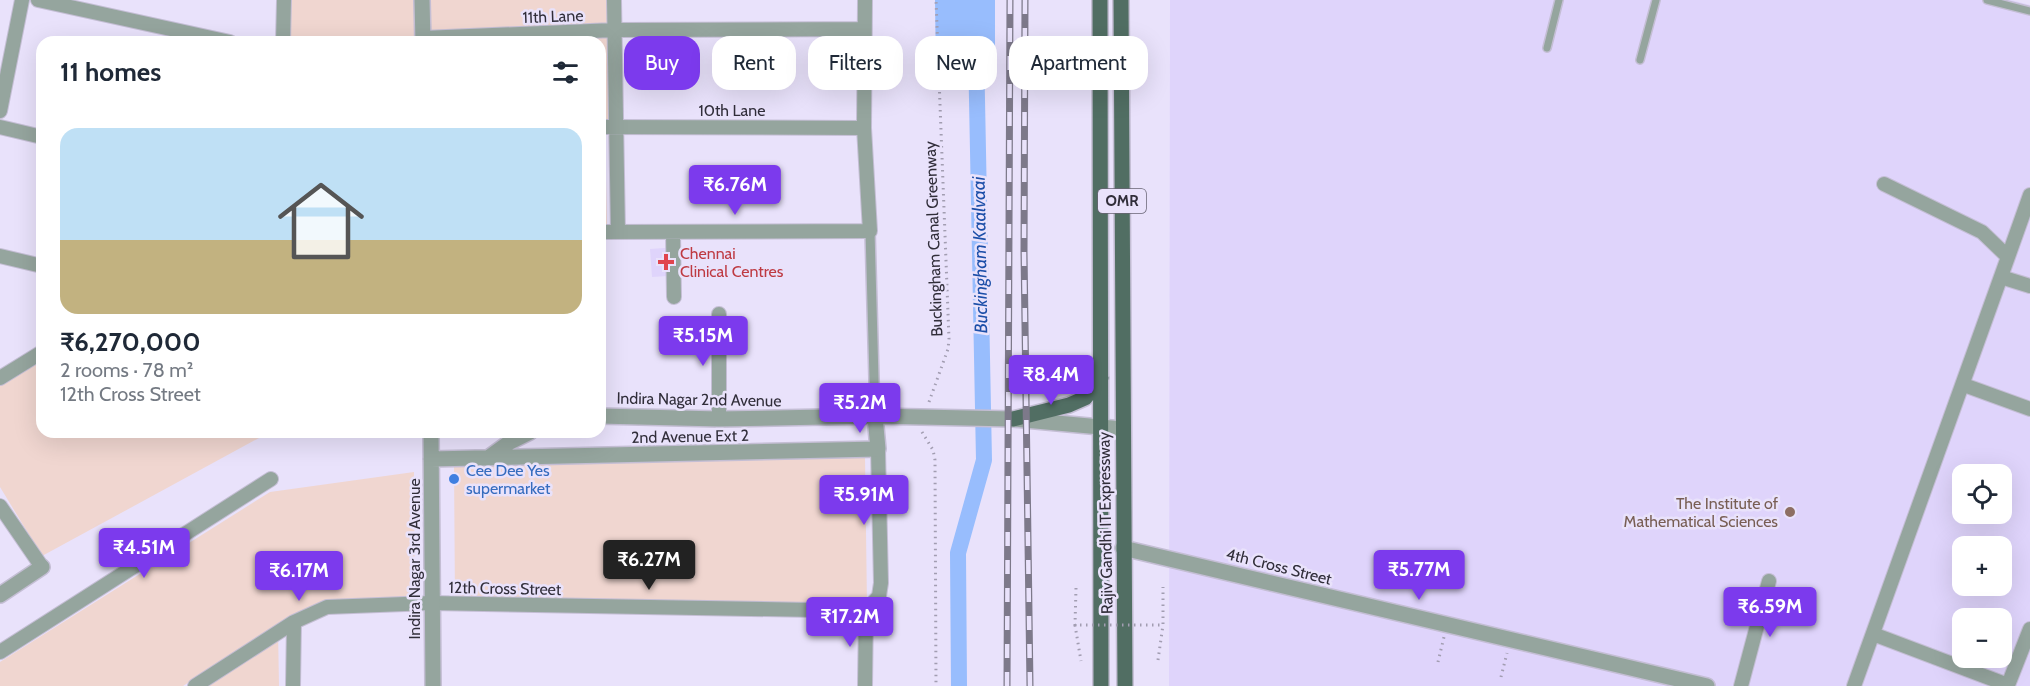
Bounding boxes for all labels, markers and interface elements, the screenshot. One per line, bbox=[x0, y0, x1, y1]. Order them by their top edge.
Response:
street label: 11th Lane bbox=[522, 6, 584, 27]
chip: Buy bbox=[624, 36, 700, 90]
chip: Rent bbox=[712, 36, 796, 90]
chip: Filters bbox=[808, 36, 903, 90]
chip: New bbox=[915, 36, 997, 90]
chip: Apartment bbox=[1009, 36, 1148, 90]
text: 11 homes bbox=[60, 56, 161, 88]
icon: filters bbox=[549, 56, 582, 89]
street label: 10th Lane bbox=[699, 101, 765, 120]
street label: Buckingham Canal Greenway bbox=[921, 141, 946, 337]
pin: ₹6.76M bbox=[686, 165, 784, 216]
icon: home bbox=[267, 167, 375, 275]
text: ₹6.76M bbox=[703, 172, 767, 196]
water label: Buckingham Kaalvaai bbox=[968, 175, 992, 334]
road number: OMR bbox=[1098, 189, 1146, 213]
place label: Chennai Clinical Centres bbox=[680, 244, 784, 281]
marker: Chennai Clinical Centres bbox=[657, 253, 675, 271]
pin: ₹5.15M bbox=[654, 316, 752, 367]
text: ₹5.15M bbox=[673, 323, 733, 347]
text: ₹6,270,000 bbox=[60, 326, 201, 358]
pin: ₹8.4M bbox=[1009, 355, 1093, 406]
text: 2 rooms · 78 m² bbox=[60, 358, 193, 382]
text: ₹8.4M bbox=[1023, 362, 1079, 386]
text: 12th Cross Street bbox=[60, 382, 201, 406]
pin: ₹5.2M bbox=[818, 383, 902, 434]
street label: Indira Nagar 2nd Avenue bbox=[616, 389, 782, 410]
text: ₹5.2M bbox=[833, 390, 887, 414]
street label: 2nd Avenue Ext 2 bbox=[631, 426, 749, 447]
street label: Rajiv Gandhi IT Expressway bbox=[1094, 432, 1117, 614]
place label: Cee Dee Yes supermarket bbox=[466, 461, 551, 498]
map controls bbox=[1952, 464, 2012, 668]
button: locate bbox=[1952, 464, 2012, 524]
marker: Cee Dee Yes supermarket bbox=[447, 472, 461, 486]
pin: ₹5.91M bbox=[815, 475, 913, 526]
street label: Indira Nagar 3rd Avenue bbox=[405, 478, 424, 640]
text: ₹5.91M bbox=[833, 482, 895, 506]
place label: The Institute of Mathematical Sciences bbox=[1624, 494, 1779, 531]
marker: The Institute of Mathematical Sciences bbox=[1783, 505, 1797, 519]
pin: ₹4.51M bbox=[95, 528, 193, 579]
text: ₹4.51M bbox=[113, 535, 175, 559]
button: + bbox=[1952, 536, 2012, 596]
pin: ₹6.27M bbox=[600, 540, 698, 591]
street label: 4th Cross Street bbox=[1224, 544, 1334, 589]
text: ₹6.27M bbox=[617, 547, 681, 571]
pin: ₹5.77M bbox=[1370, 550, 1468, 601]
pin: ₹6.17M bbox=[250, 551, 348, 602]
text: ₹5.77M bbox=[1388, 557, 1450, 581]
text: ₹6.17M bbox=[269, 558, 329, 582]
street label: 12th Cross Street bbox=[449, 578, 562, 599]
pin: ₹6.59M bbox=[1721, 587, 1819, 638]
text: ₹6.59M bbox=[1737, 594, 1803, 618]
pin: ₹17.2M bbox=[801, 597, 899, 648]
text: ₹17.2M bbox=[820, 604, 880, 628]
button: − bbox=[1952, 608, 2012, 668]

